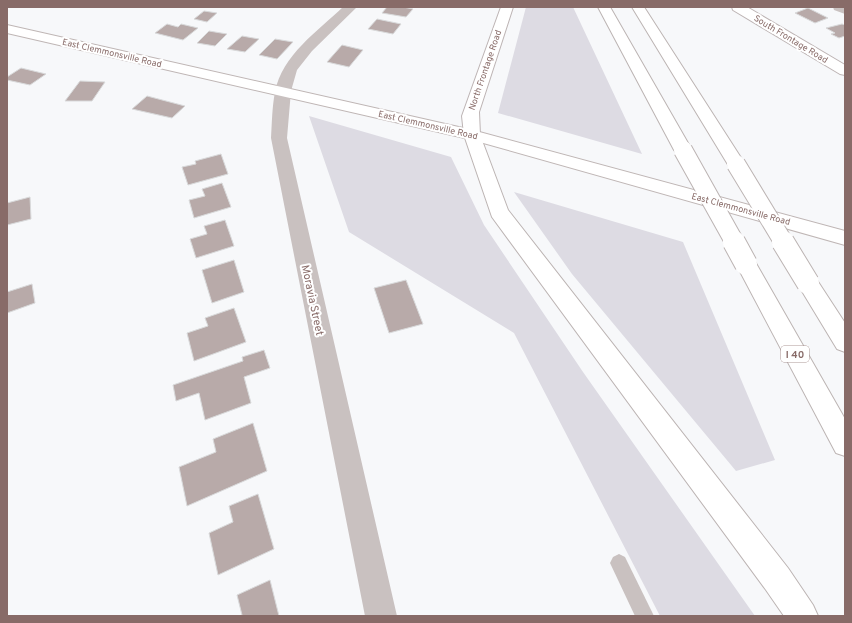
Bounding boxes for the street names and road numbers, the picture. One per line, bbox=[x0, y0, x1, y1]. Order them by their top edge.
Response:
street label: South Frontage Road bbox=[752, 13, 830, 66]
street label: North Frontage Road bbox=[467, 29, 504, 112]
street label: East Clemmonsville Road bbox=[61, 37, 163, 70]
street label: East Clemmonsville Road bbox=[377, 109, 479, 142]
street label: East Clemmonsville Road bbox=[690, 191, 791, 228]
street label: Moravia Street bbox=[298, 264, 326, 337]
road number: I 40 bbox=[781, 346, 809, 362]

